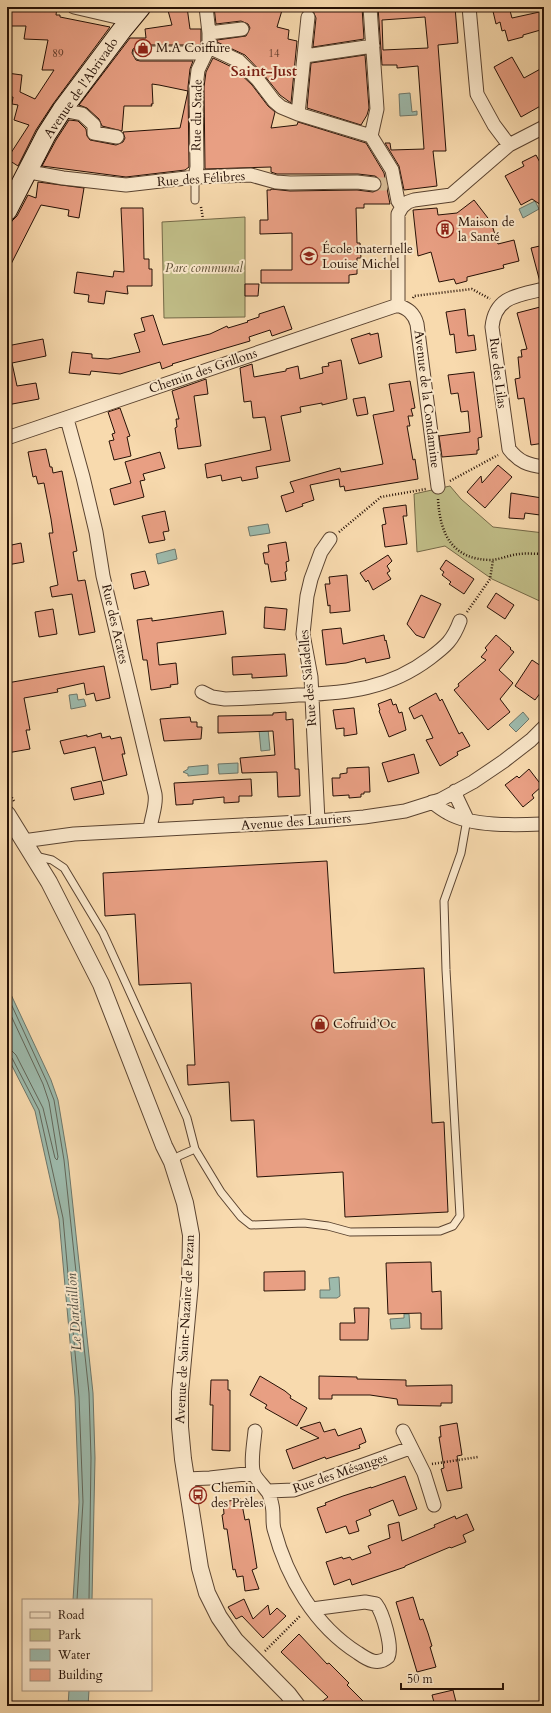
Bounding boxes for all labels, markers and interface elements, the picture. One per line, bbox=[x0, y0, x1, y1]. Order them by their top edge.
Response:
street label: Avenue de l'Abrivado bbox=[40, 34, 122, 142]
shop icon: M.A Coiffure bbox=[133, 38, 153, 58]
place label: M.A Coiffure bbox=[156, 39, 231, 57]
house number: 89 bbox=[52, 46, 64, 61]
house number: 14 bbox=[268, 46, 280, 61]
district label: Saint-Just bbox=[231, 61, 298, 81]
street label: Rue du Stade bbox=[187, 79, 207, 151]
street label: Rue des Félibres bbox=[156, 167, 246, 191]
place label: Maison de la Santé bbox=[458, 213, 515, 246]
building icon: Maison de la Santé bbox=[435, 219, 455, 239]
place label: École maternelle Louise Michel bbox=[322, 240, 413, 273]
school or university icon: École maternelle Louise Michel bbox=[299, 246, 319, 266]
park label: Parc communal bbox=[165, 259, 243, 277]
street label: Avenue de la Condamine bbox=[410, 329, 444, 469]
street label: Rue des Lilas bbox=[485, 337, 511, 409]
street label: Chemin des Grillons bbox=[147, 344, 259, 398]
street label: Rue des Acates bbox=[97, 582, 133, 666]
street label: Rue des Saladelles bbox=[295, 629, 321, 727]
street label: Avenue des Lauriers bbox=[240, 809, 352, 835]
shop icon: Cofruid’Oc bbox=[310, 1014, 330, 1034]
place label: Cofruid’Oc bbox=[333, 1015, 396, 1033]
street label: Avenue de Saint-Nazaire de Pezan bbox=[171, 1233, 199, 1424]
water label: Le Dardaillon bbox=[62, 1272, 86, 1351]
street label: Rue des Mésanges bbox=[290, 1448, 390, 1498]
place label: Chemin des Prèles bbox=[211, 1479, 264, 1512]
bus stop icon: Chemin des Prèles bbox=[188, 1485, 208, 1505]
legend bbox=[22, 1599, 152, 1691]
text: Road bbox=[58, 1607, 85, 1623]
text: Park bbox=[58, 1627, 82, 1643]
text: Water bbox=[57, 1647, 91, 1663]
scale bar bbox=[401, 1665, 503, 1691]
text: Building bbox=[58, 1667, 103, 1683]
text: 50 m bbox=[407, 1671, 434, 1687]

